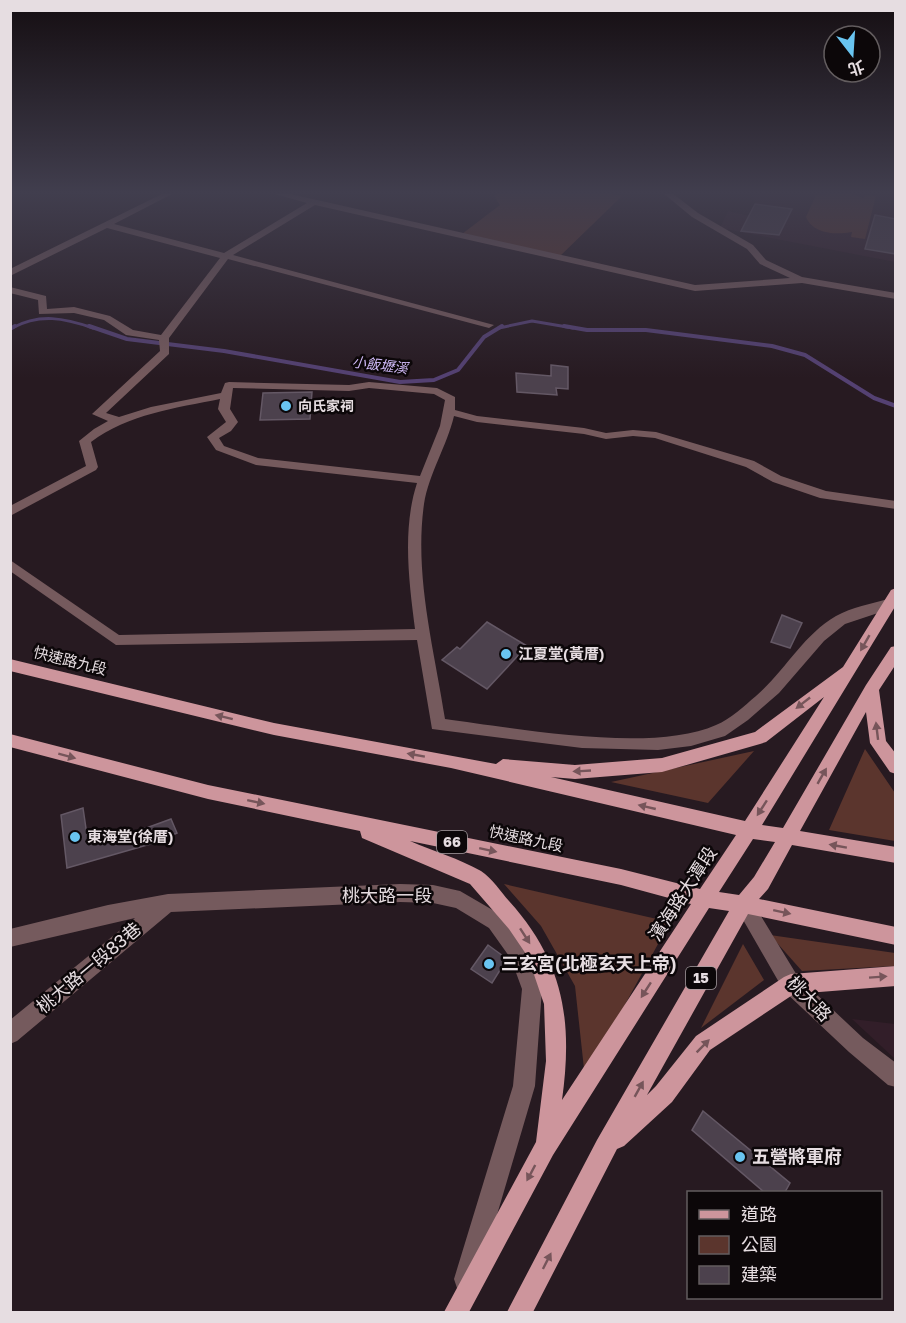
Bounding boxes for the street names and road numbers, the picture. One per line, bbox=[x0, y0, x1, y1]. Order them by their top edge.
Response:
street label: 快速路九段 bbox=[32, 642, 109, 678]
street label: 快速路九段 bbox=[488, 821, 565, 855]
road number: 66 bbox=[437, 831, 467, 853]
street label: 濱海路大潭段 bbox=[644, 842, 721, 945]
street label: 桃大路一段 bbox=[342, 884, 432, 906]
street label: 桃大路一段83巷 bbox=[32, 917, 145, 1017]
road number: 15 bbox=[686, 967, 716, 989]
street label: 桃大路 bbox=[783, 971, 836, 1025]

